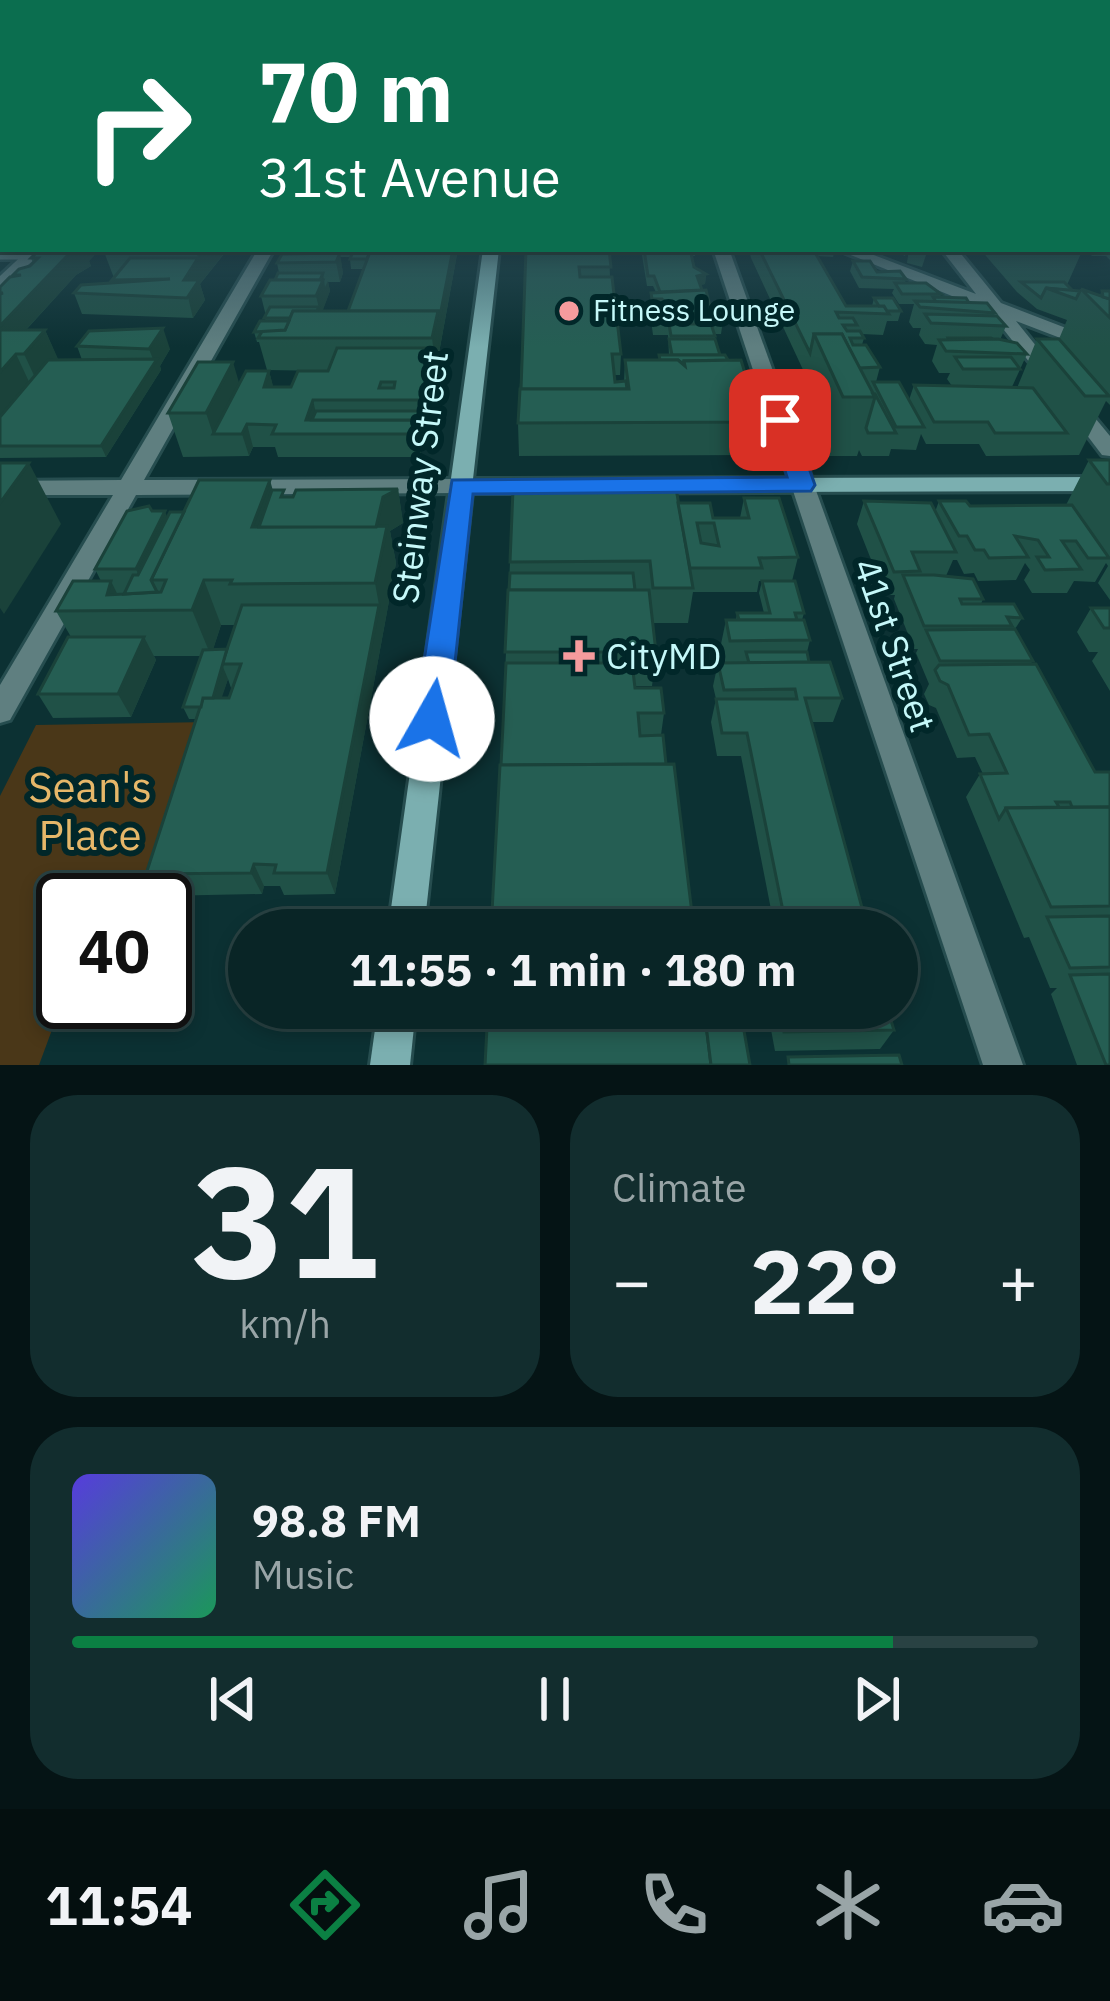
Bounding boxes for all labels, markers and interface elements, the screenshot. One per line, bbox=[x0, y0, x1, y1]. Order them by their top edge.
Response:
text: 70 m bbox=[258, 36, 454, 145]
icon: right bbox=[60, 48, 216, 204]
text: 31st Avenue bbox=[258, 142, 561, 212]
place label: Fitness Lounge bbox=[593, 290, 795, 329]
marker: Fitness Lounge bbox=[556, 298, 582, 324]
street label: Steinway Street bbox=[381, 348, 458, 606]
pin bbox=[729, 369, 831, 471]
icon: arrive bbox=[747, 387, 813, 453]
street label: 41st Street bbox=[844, 552, 947, 738]
place label: CityMD bbox=[606, 632, 721, 679]
marker: CityMD bbox=[563, 640, 595, 672]
position arrow bbox=[369, 656, 495, 782]
park label: Sean's Place bbox=[28, 759, 152, 862]
speed limit sign: 40 bbox=[36, 873, 192, 1029]
text: 11:55 · 1 min · 180 m bbox=[350, 940, 796, 998]
text: 31 bbox=[191, 1118, 379, 1321]
text: Climate bbox=[612, 1162, 746, 1213]
text: 22° bbox=[750, 1222, 900, 1339]
text: − bbox=[612, 1237, 652, 1323]
text: + bbox=[998, 1237, 1038, 1323]
text: km/h bbox=[239, 1298, 331, 1349]
text: 98.8 FM bbox=[252, 1491, 421, 1549]
text: Music bbox=[252, 1549, 354, 1600]
icon: previous bbox=[200, 1666, 266, 1732]
icon: pause bbox=[522, 1666, 588, 1732]
icon: next bbox=[844, 1666, 910, 1732]
icon: directions bbox=[283, 1863, 367, 1947]
icon: music bbox=[457, 1863, 541, 1947]
icon: phone bbox=[632, 1863, 716, 1947]
icon: climate bbox=[806, 1863, 890, 1947]
icon: car bbox=[981, 1863, 1065, 1947]
text: 11:54 bbox=[45, 1870, 193, 1940]

